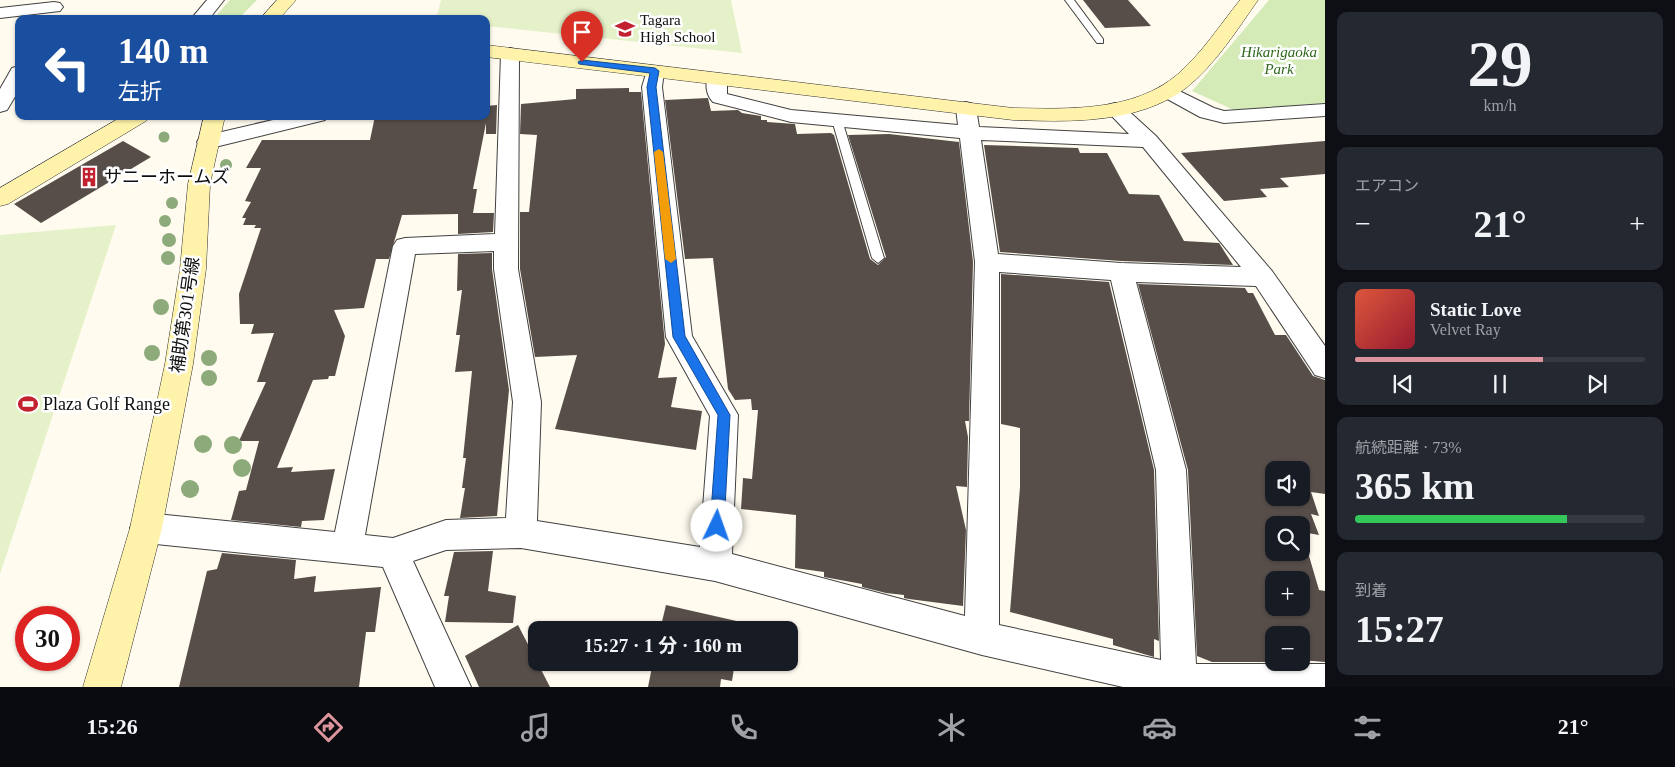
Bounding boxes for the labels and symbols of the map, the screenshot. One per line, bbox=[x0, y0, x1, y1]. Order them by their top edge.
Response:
pin bbox=[561, 11, 603, 62]
place label: Tagara High School bbox=[640, 12, 715, 45]
school or university icon: Tagara High School bbox=[614, 18, 636, 40]
park label: Hikarigaoka Park bbox=[1240, 44, 1317, 77]
building icon: サニーホームズ bbox=[78, 166, 100, 188]
place label: サニーホームズ bbox=[104, 167, 229, 187]
street label: 補助第301号線 bbox=[167, 256, 203, 374]
sports icon: Plaza Golf Range bbox=[17, 393, 39, 415]
place label: Plaza Golf Range bbox=[43, 394, 170, 414]
position arrow bbox=[690, 499, 742, 551]
speed limit sign: 30 bbox=[15, 606, 80, 671]

